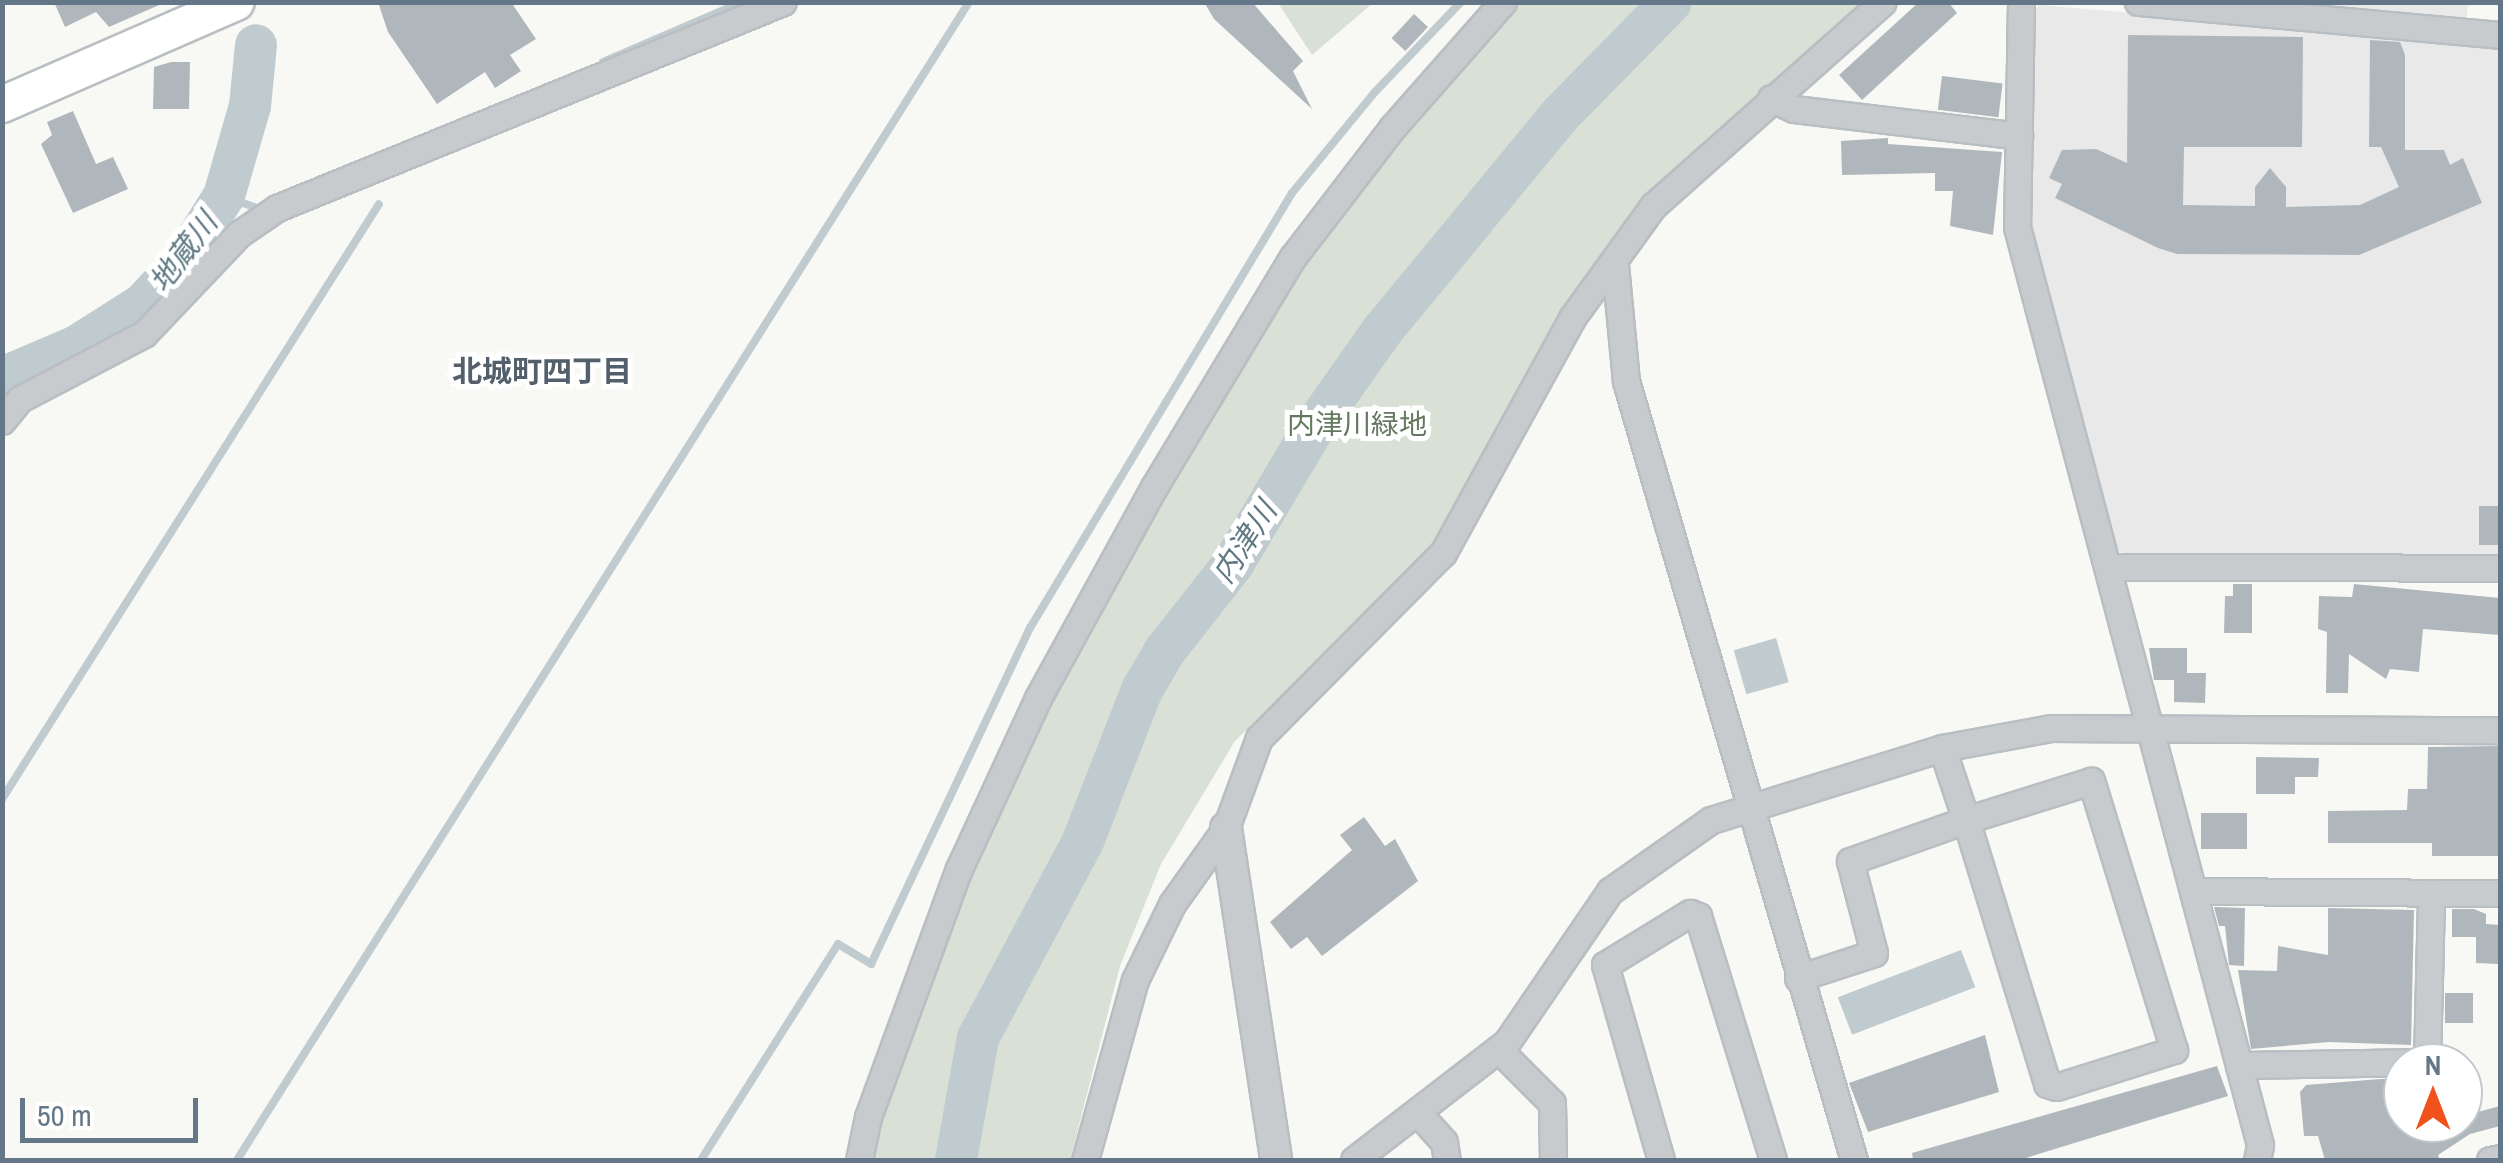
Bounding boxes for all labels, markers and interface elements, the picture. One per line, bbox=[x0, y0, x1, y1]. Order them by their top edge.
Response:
water label: 地蔵川 bbox=[142, 205, 224, 299]
district label: 北城町四丁目 bbox=[452, 353, 632, 389]
park label: 内津川緑地 bbox=[1287, 407, 1427, 441]
water label: 内津川 bbox=[1204, 494, 1284, 590]
north arrow bbox=[2383, 1043, 2483, 1143]
text: N bbox=[2425, 1046, 2441, 1084]
scale bar bbox=[25, 1078, 202, 1140]
text: 50 m bbox=[37, 1095, 92, 1135]

